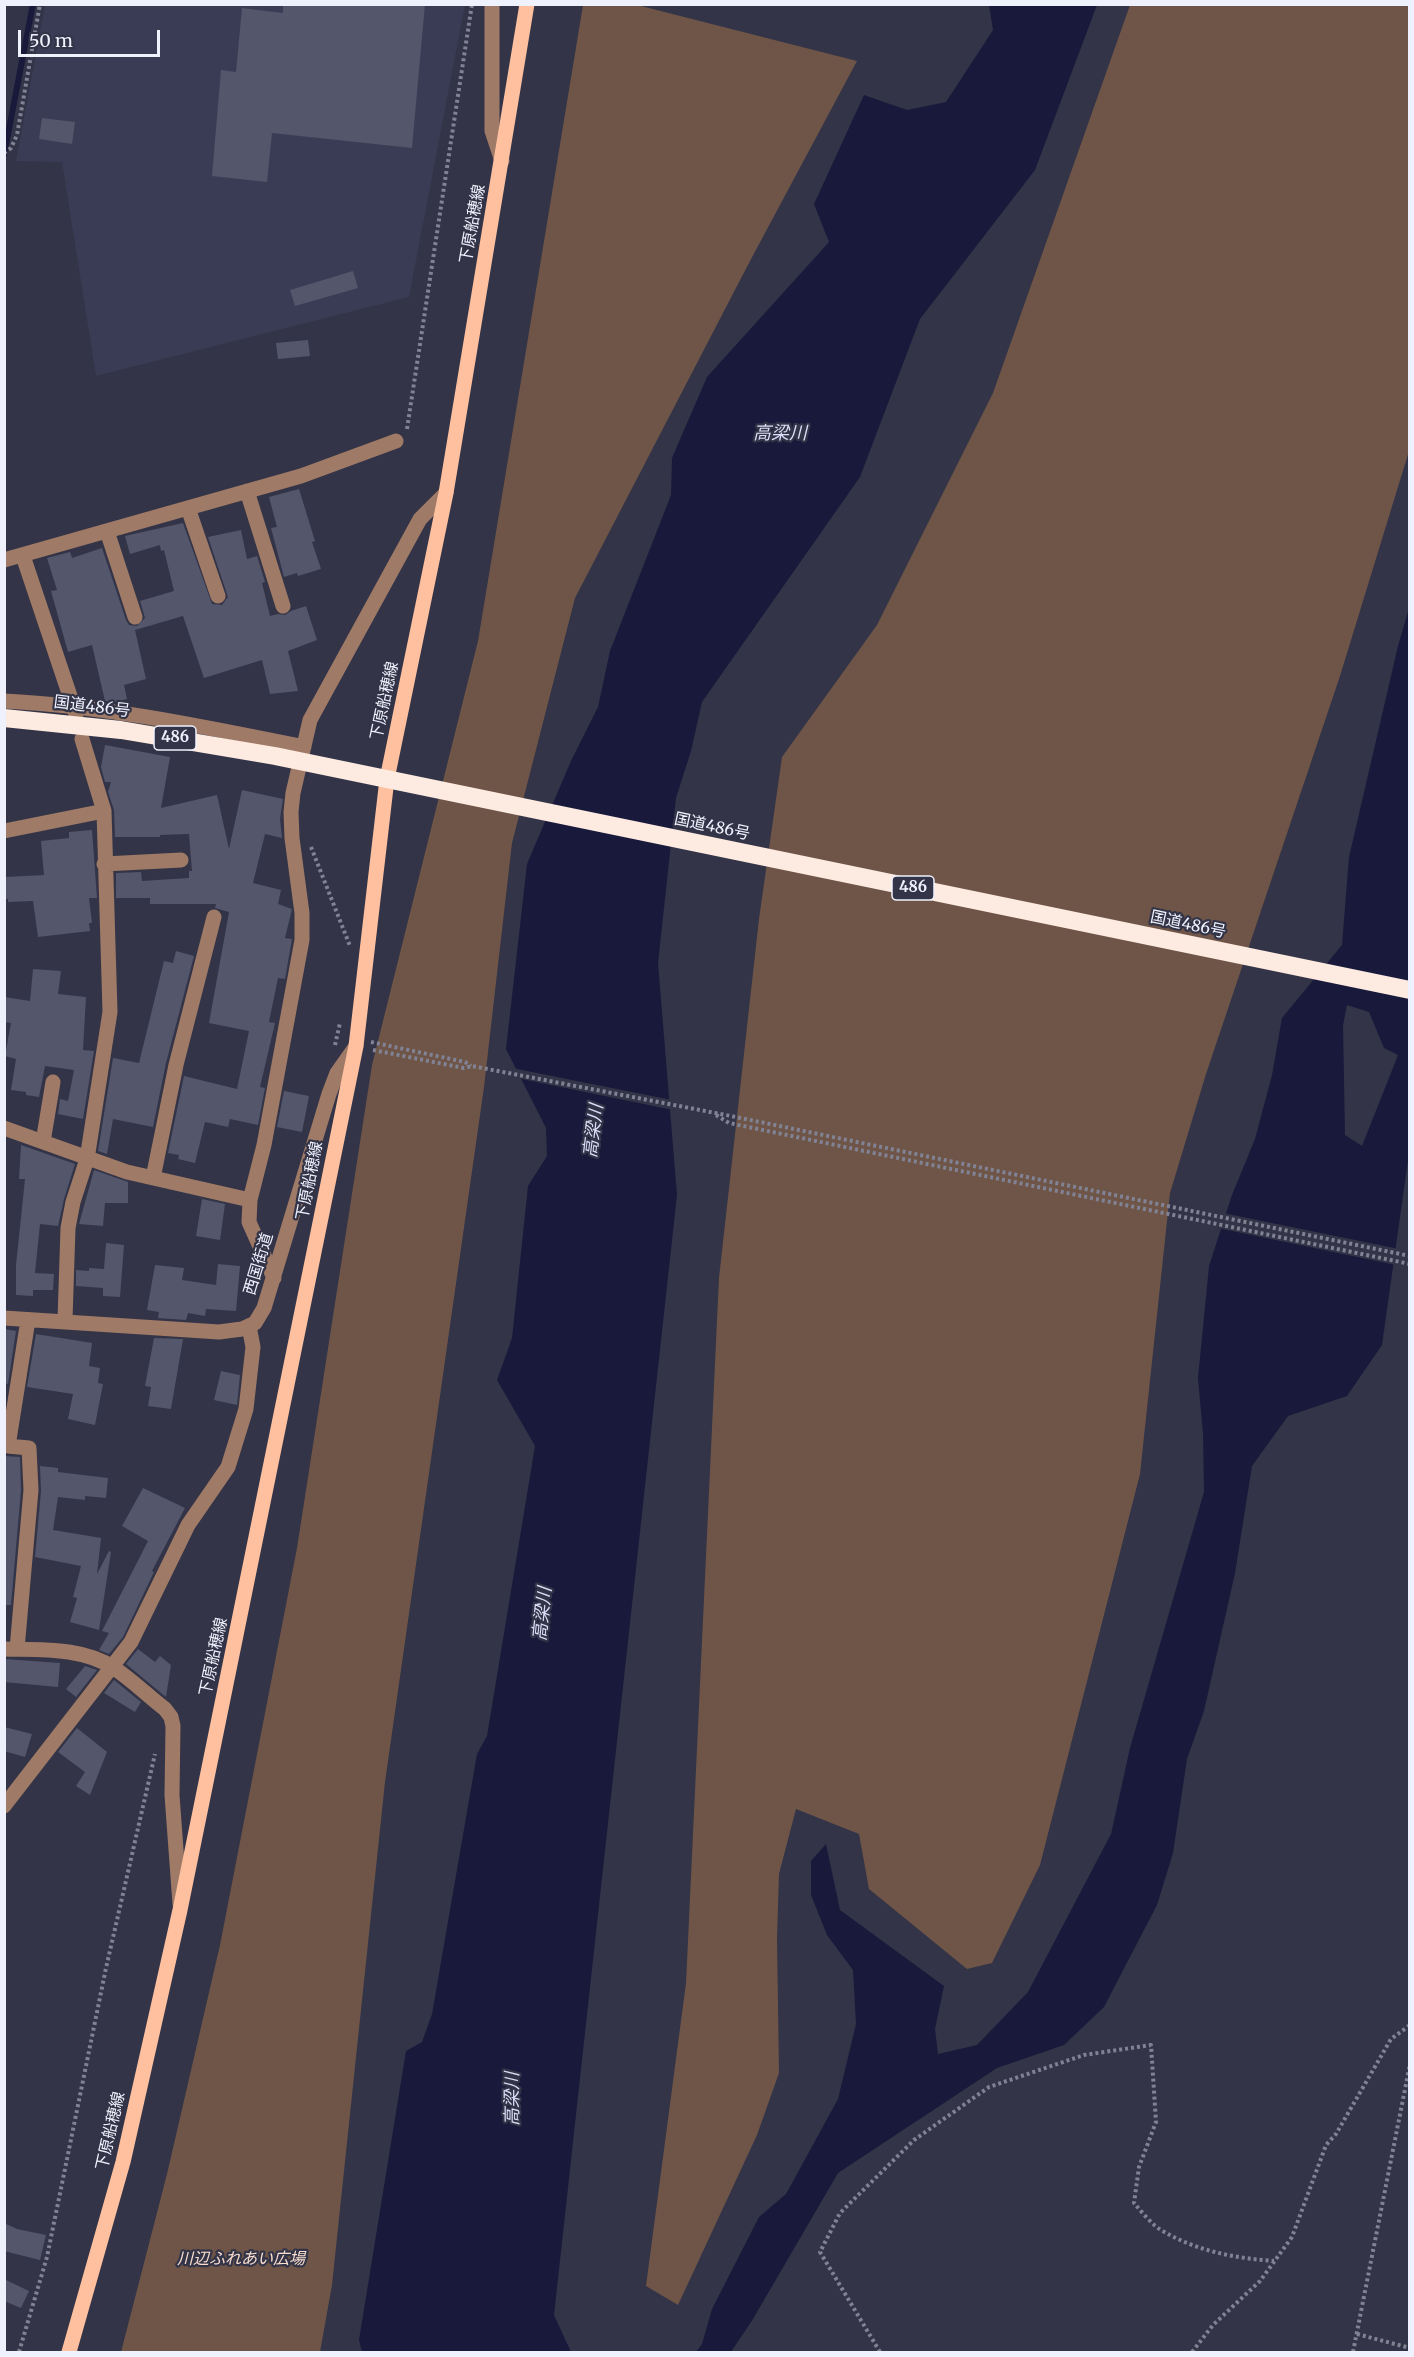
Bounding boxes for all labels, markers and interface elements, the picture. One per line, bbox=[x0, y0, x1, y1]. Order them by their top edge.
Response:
scale bar bbox=[21, 18, 164, 56]
text: 50 m bbox=[29, 29, 73, 52]
street label: 下原船穂線 bbox=[457, 183, 489, 265]
water label: 高梁川 bbox=[753, 423, 807, 445]
street label: 下原船穂線 bbox=[367, 660, 403, 742]
street label: 国道486号 bbox=[53, 693, 131, 721]
road number: 486 bbox=[154, 726, 196, 750]
street label: 国道486号 bbox=[672, 810, 752, 844]
road number: 486 bbox=[892, 876, 934, 900]
street label: 国道486号 bbox=[1148, 908, 1228, 942]
water label: 高梁川 bbox=[580, 1103, 608, 1159]
street label: 下原船穂線 bbox=[293, 1140, 327, 1222]
street label: 西国街道 bbox=[240, 1231, 278, 1297]
water label: 高梁川 bbox=[529, 1586, 557, 1642]
street label: 下原船穂線 bbox=[196, 1616, 232, 1698]
water label: 高梁川 bbox=[502, 2072, 524, 2126]
street label: 下原船穂線 bbox=[93, 2090, 129, 2172]
park label: 川辺ふれあい広場 bbox=[177, 2249, 305, 2269]

